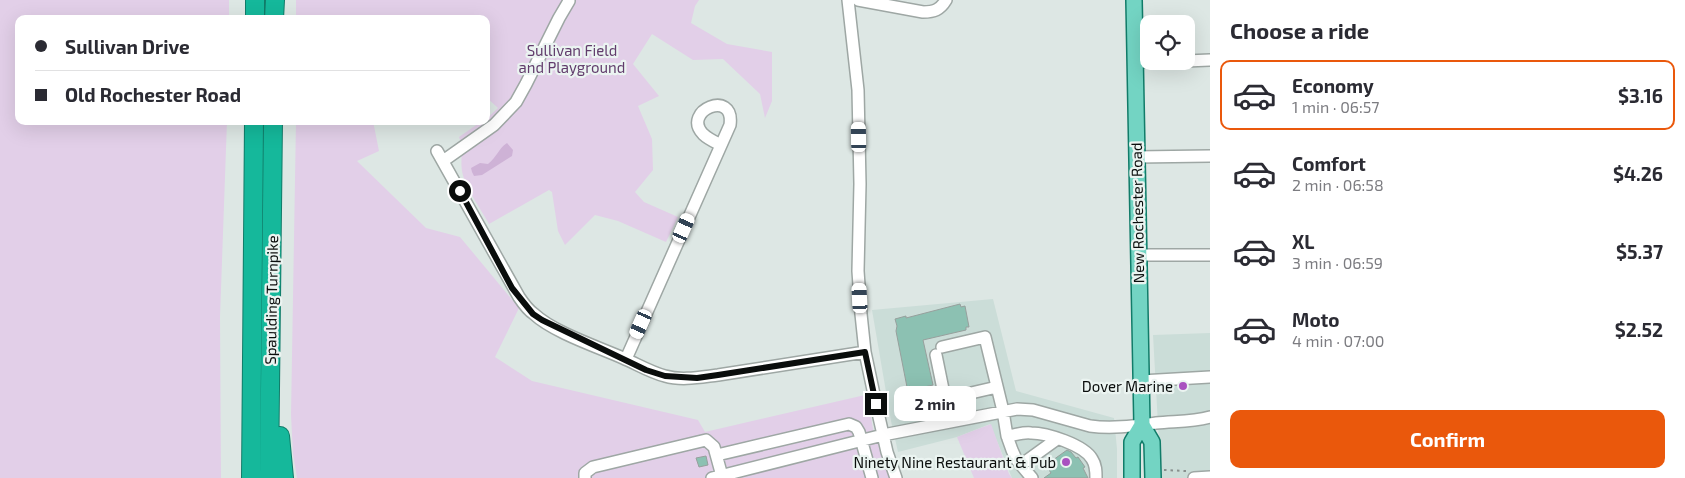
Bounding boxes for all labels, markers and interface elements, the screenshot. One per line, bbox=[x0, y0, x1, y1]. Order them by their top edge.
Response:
map controls bbox=[1140, 15, 1195, 70]
button: locate bbox=[1140, 15, 1195, 70]
text: Choose a ride bbox=[1230, 17, 1369, 43]
text: Sullivan Drive bbox=[65, 35, 190, 58]
park label: Sullivan Field and Playground bbox=[519, 41, 625, 76]
icon: car bbox=[1232, 73, 1277, 118]
text: Economy bbox=[1292, 74, 1374, 97]
text: Old Rochester Road bbox=[65, 83, 241, 106]
text: $3.16 bbox=[1618, 84, 1663, 107]
text: 1 min · 06:57 bbox=[1292, 97, 1379, 116]
car bbox=[851, 122, 866, 152]
street label: New Rochester Road bbox=[1127, 142, 1147, 284]
icon: car bbox=[1232, 151, 1277, 196]
text: Comfort bbox=[1292, 152, 1366, 175]
text: $4.26 bbox=[1613, 162, 1663, 185]
text: 2 min · 06:58 bbox=[1292, 175, 1384, 194]
route start bbox=[449, 180, 471, 202]
car bbox=[671, 211, 696, 245]
icon: car bbox=[1232, 229, 1277, 274]
text: XL bbox=[1292, 230, 1314, 253]
street label: Spaulding Turnpike bbox=[261, 235, 281, 365]
text: $5.37 bbox=[1616, 240, 1663, 263]
text: 3 min · 06:59 bbox=[1292, 253, 1383, 272]
car bbox=[851, 283, 868, 313]
car bbox=[628, 307, 653, 341]
icon: car bbox=[1232, 307, 1277, 352]
text: Moto bbox=[1292, 308, 1340, 331]
text: $2.52 bbox=[1615, 318, 1663, 341]
text: 4 min · 07:00 bbox=[1292, 331, 1385, 350]
place label: Dover Marine bbox=[1082, 377, 1173, 395]
marker: Dover Marine bbox=[1177, 380, 1189, 392]
callout: 2 min bbox=[894, 386, 976, 422]
route end bbox=[865, 393, 887, 415]
text: 2 min bbox=[915, 394, 955, 413]
button: Confirm bbox=[1230, 410, 1665, 468]
place label: Ninety Nine Restaurant & Pub bbox=[854, 453, 1056, 471]
marker: Ninety Nine Restaurant & Pub bbox=[1060, 456, 1072, 468]

